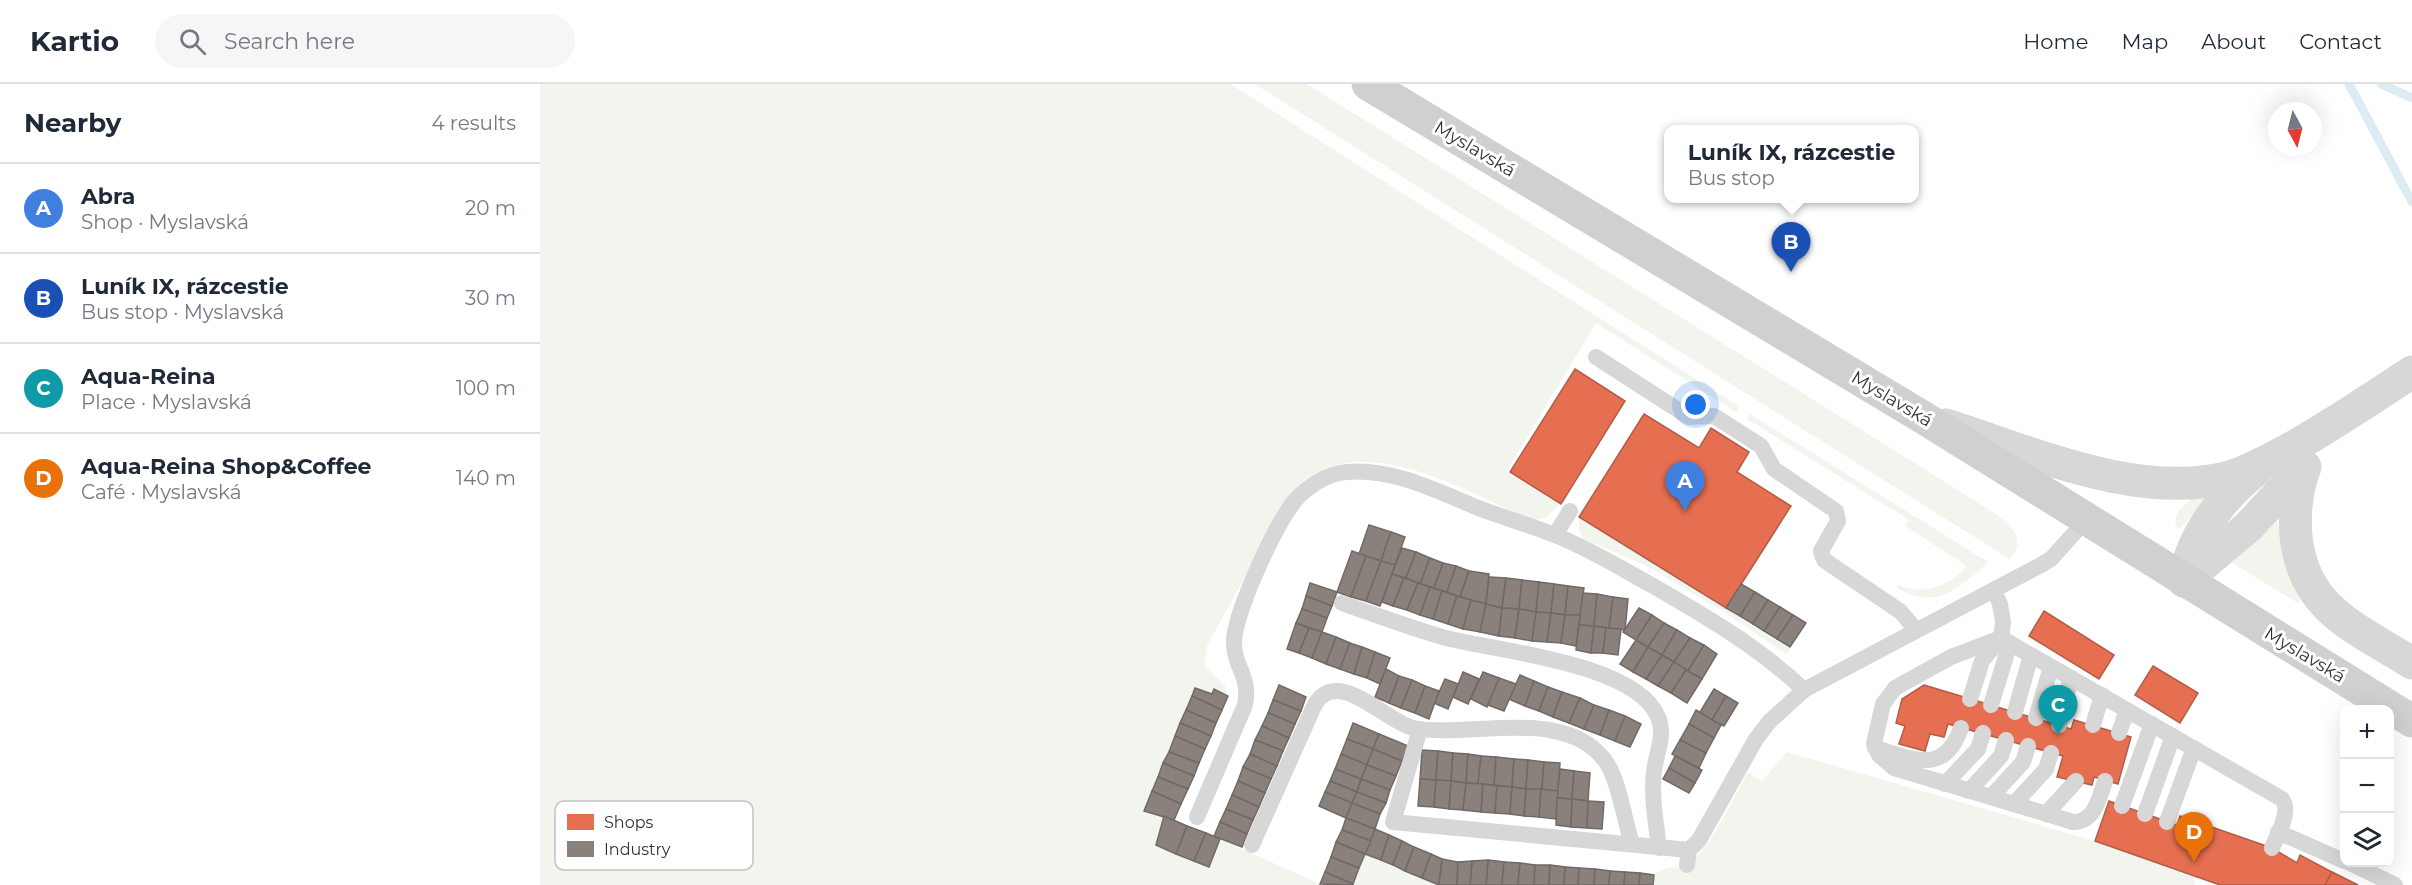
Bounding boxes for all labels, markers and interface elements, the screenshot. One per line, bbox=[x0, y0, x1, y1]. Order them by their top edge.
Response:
search box bbox=[155, 14, 575, 68]
text: Kartio bbox=[30, 24, 119, 58]
icon: search bbox=[176, 25, 209, 58]
text: Search here bbox=[224, 28, 355, 55]
text: Home bbox=[2023, 29, 2088, 54]
text: Map bbox=[2121, 29, 2168, 54]
text: About bbox=[2201, 29, 2266, 54]
text: Contact bbox=[2299, 29, 2382, 54]
north arrow bbox=[2268, 102, 2322, 156]
text: Nearby bbox=[24, 107, 121, 139]
text: 4 results bbox=[431, 111, 516, 135]
street label: Myslavská bbox=[1431, 116, 1519, 182]
popup bbox=[1664, 125, 1919, 203]
text: Luník IX, rázcestie bbox=[1688, 139, 1895, 166]
text: Bus stop bbox=[1688, 166, 1775, 190]
text: Abra bbox=[81, 183, 135, 210]
text: A bbox=[36, 196, 51, 220]
text: 20 m bbox=[465, 196, 516, 220]
text: Shop · Myslavská bbox=[81, 210, 249, 234]
pin: B bbox=[1772, 222, 1810, 272]
text: Luník IX, rázcestie bbox=[81, 273, 289, 300]
text: B bbox=[36, 286, 51, 310]
text: 30 m bbox=[465, 286, 516, 310]
text: Bus stop · Myslavská bbox=[81, 300, 284, 324]
text: Aqua-Reina bbox=[81, 363, 216, 390]
street label: Myslavská bbox=[1848, 366, 1936, 432]
text: C bbox=[36, 376, 51, 400]
text: 100 m bbox=[456, 376, 516, 400]
text: Place · Myslavská bbox=[81, 390, 252, 414]
your location bbox=[1681, 390, 1710, 419]
text: Aqua-Reina Shop&Coffee bbox=[81, 453, 371, 480]
pin: A bbox=[1666, 462, 1704, 511]
text: D bbox=[35, 466, 52, 490]
text: 140 m bbox=[456, 466, 516, 490]
text: Café · Myslavská bbox=[81, 480, 242, 504]
street label: Myslavská bbox=[2261, 622, 2349, 688]
pin: C bbox=[2038, 686, 2078, 735]
map controls bbox=[2340, 705, 2394, 867]
button: + bbox=[2340, 705, 2394, 759]
button: − bbox=[2340, 759, 2394, 813]
legend bbox=[555, 801, 753, 870]
pin: D bbox=[2174, 812, 2214, 862]
text: Shops bbox=[604, 813, 654, 832]
button: layers bbox=[2340, 813, 2394, 867]
text: Industry bbox=[604, 840, 671, 859]

